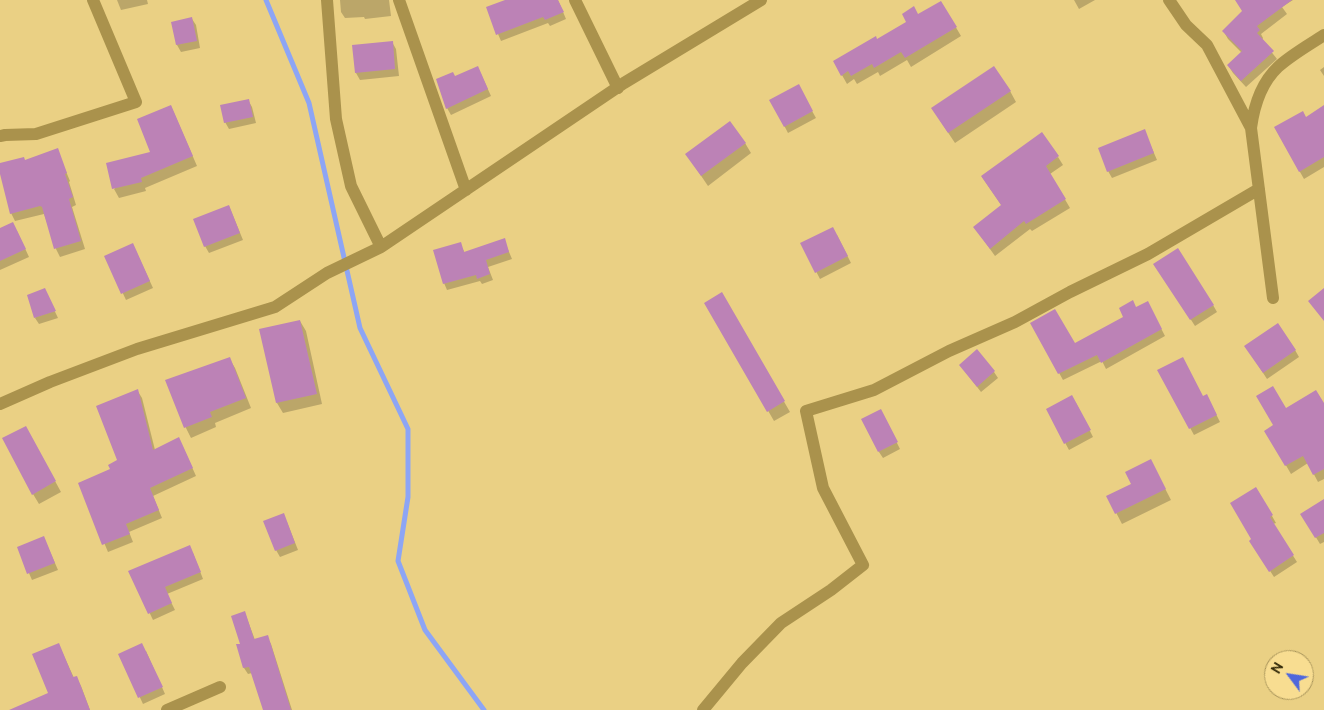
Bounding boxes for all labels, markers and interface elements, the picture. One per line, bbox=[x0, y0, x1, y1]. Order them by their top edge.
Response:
north arrow bbox=[1264, 650, 1314, 700]
text: N bbox=[1267, 659, 1287, 676]

